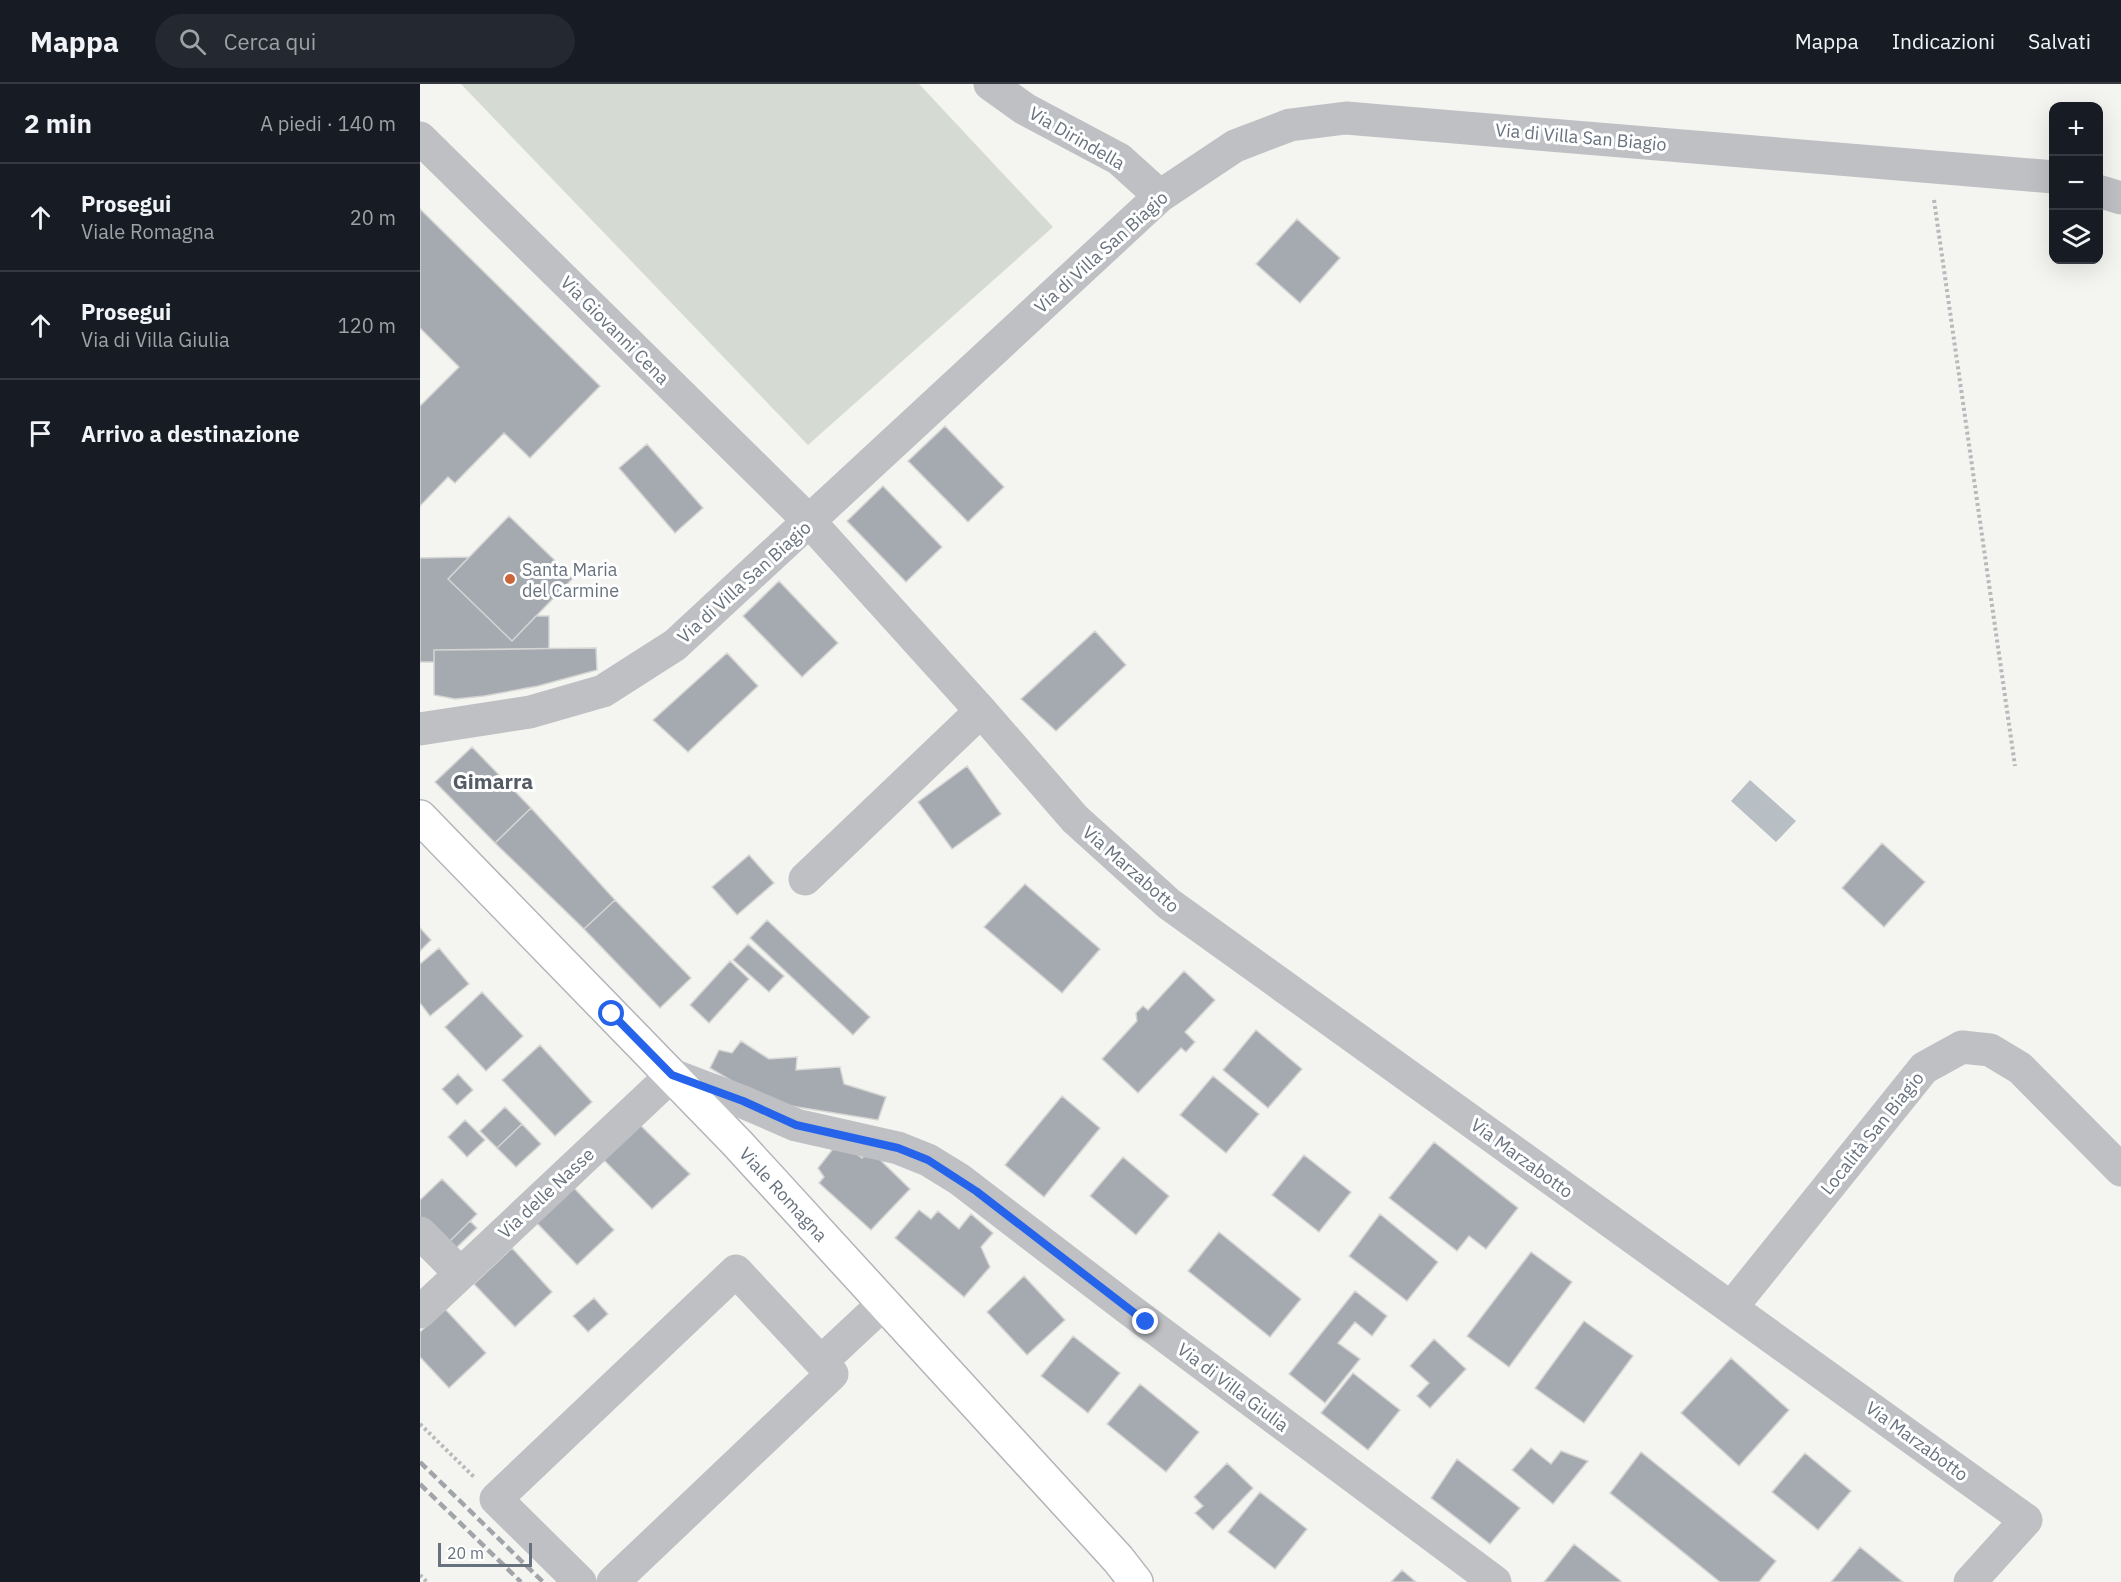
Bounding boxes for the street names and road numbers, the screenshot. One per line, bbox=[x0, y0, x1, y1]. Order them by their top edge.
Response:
street label: Via Dirindella bbox=[1025, 101, 1129, 175]
street label: Via di Villa San Biagio bbox=[1494, 118, 1668, 156]
street label: Via di Villa San Biagio bbox=[1029, 186, 1173, 318]
street label: Via Giovanni Cena bbox=[556, 271, 675, 390]
street label: Via di Villa San Biagio bbox=[672, 516, 816, 648]
street label: Via Marzabotto bbox=[1078, 821, 1184, 917]
street label: Località San Biagio bbox=[1815, 1067, 1929, 1199]
street label: Via Marzabotto bbox=[1466, 1113, 1578, 1203]
street label: Viale Romagna bbox=[735, 1142, 833, 1246]
street label: Via delle Nasse bbox=[493, 1143, 599, 1243]
street label: Via di Villa Giulia bbox=[1173, 1338, 1294, 1437]
street label: Via Marzabotto bbox=[1861, 1396, 1973, 1486]

